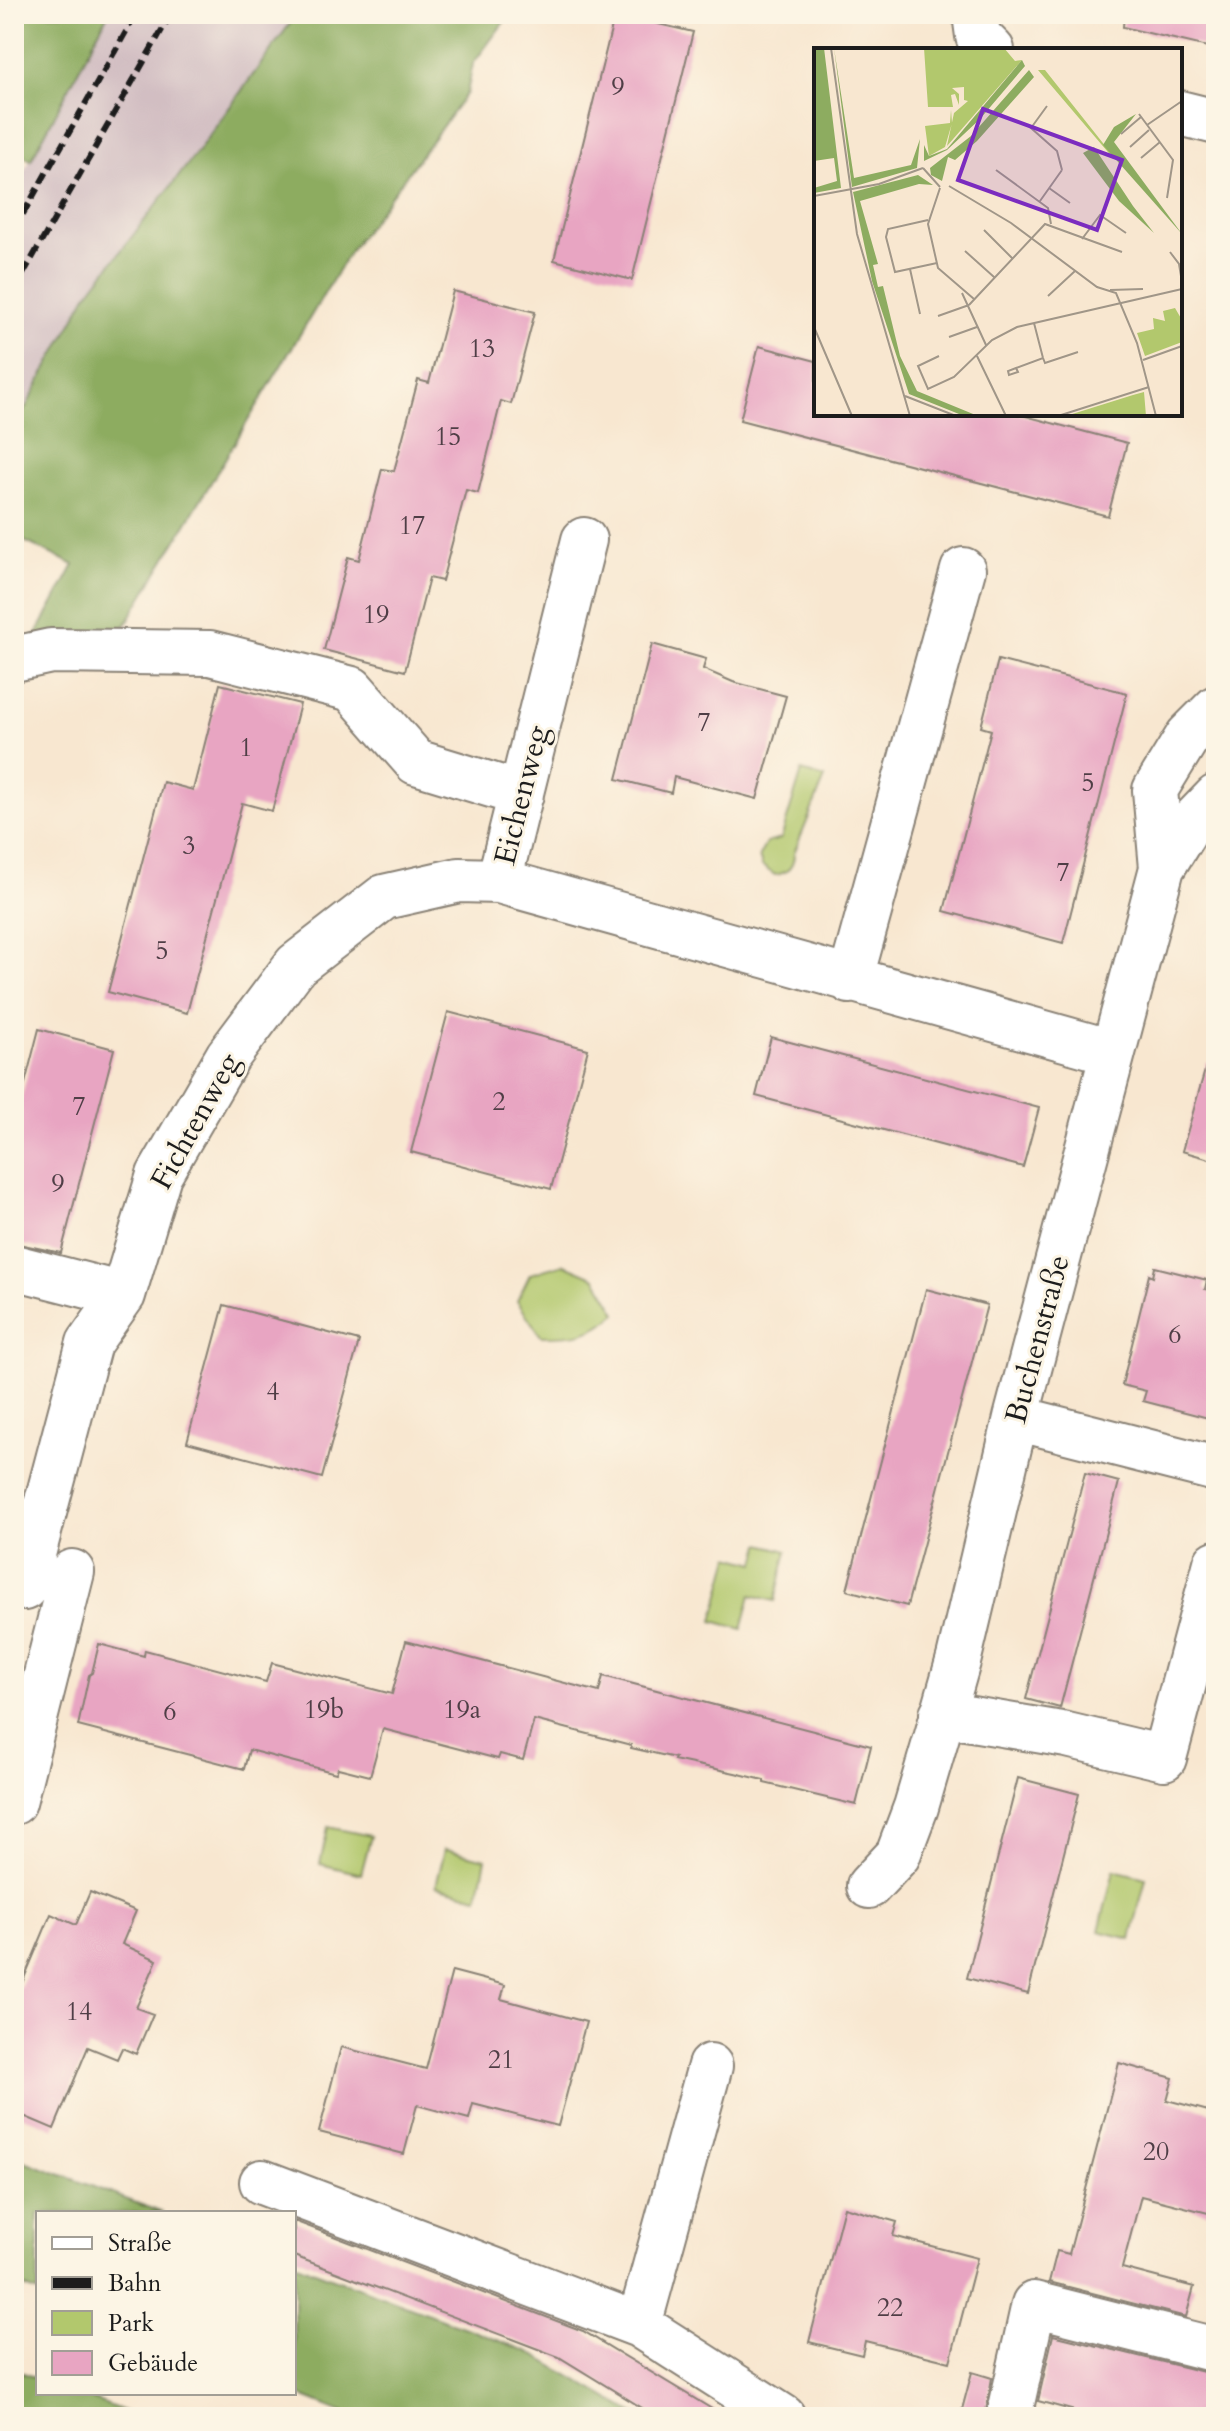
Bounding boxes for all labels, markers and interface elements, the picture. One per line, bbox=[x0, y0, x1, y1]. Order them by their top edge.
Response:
inset map bbox=[814, 48, 1182, 416]
house number: 9 bbox=[611, 69, 625, 104]
house number: 13 bbox=[469, 331, 495, 366]
house number: 15 bbox=[435, 419, 461, 454]
house number: 17 bbox=[399, 508, 425, 543]
house number: 19 bbox=[363, 597, 389, 632]
house number: 7 bbox=[697, 705, 711, 740]
street label: Eichenweg bbox=[484, 721, 559, 869]
house number: 1 bbox=[239, 730, 253, 765]
house number: 5 bbox=[1081, 765, 1095, 800]
house number: 3 bbox=[182, 828, 196, 863]
house number: 7 bbox=[1056, 855, 1070, 890]
house number: 5 bbox=[155, 933, 169, 968]
street label: Fichtenweg bbox=[141, 1045, 250, 1197]
house number: 2 bbox=[492, 1084, 506, 1119]
house number: 7 bbox=[72, 1089, 86, 1124]
house number: 9 bbox=[51, 1166, 65, 1201]
street label: Buchenstraße bbox=[995, 1250, 1080, 1428]
house number: 6 bbox=[1168, 1317, 1182, 1352]
house number: 4 bbox=[266, 1374, 280, 1409]
house number: 19b bbox=[304, 1692, 344, 1727]
house number: 19a bbox=[443, 1692, 481, 1727]
house number: 6 bbox=[163, 1694, 177, 1729]
house number: 14 bbox=[66, 1994, 92, 2029]
house number: 21 bbox=[488, 2042, 514, 2077]
house number: 20 bbox=[1143, 2134, 1169, 2169]
legend bbox=[36, 2211, 296, 2395]
text: Straße bbox=[108, 2227, 172, 2260]
text: Bahn bbox=[108, 2267, 162, 2300]
house number: 22 bbox=[877, 2290, 903, 2325]
text: Park bbox=[108, 2307, 154, 2340]
text: Gebäude bbox=[108, 2347, 198, 2380]

